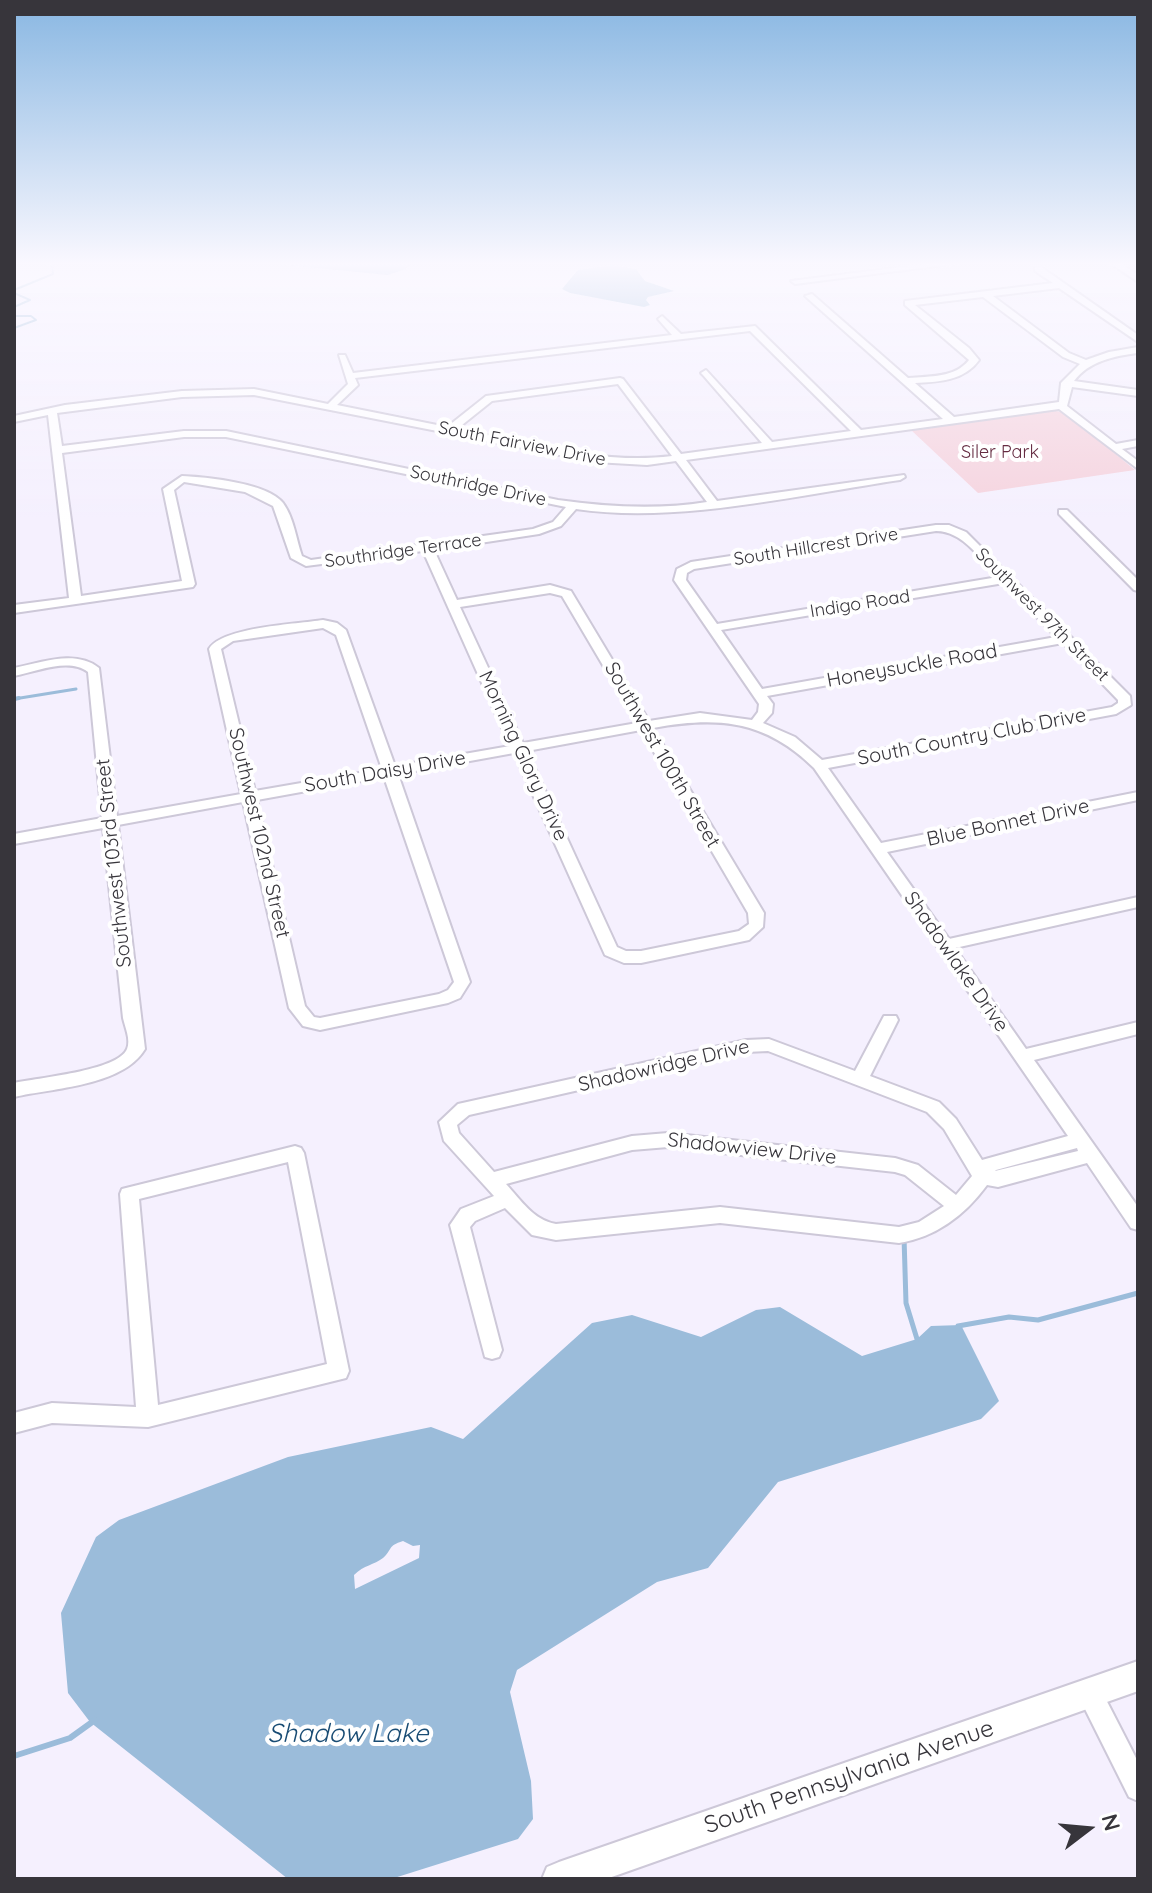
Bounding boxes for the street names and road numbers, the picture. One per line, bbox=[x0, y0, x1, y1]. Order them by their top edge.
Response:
street label: South Fairview Drive bbox=[436, 417, 608, 471]
street label: Southridge Drive bbox=[408, 461, 548, 511]
street label: South Hillcrest Drive bbox=[732, 523, 900, 571]
street label: Southridge Terrace bbox=[323, 529, 483, 573]
street label: Southwest 97th Street bbox=[971, 544, 1113, 686]
street label: Indigo Road bbox=[808, 585, 912, 623]
street label: Honeysuckle Road bbox=[825, 639, 999, 693]
street label: Southwest 100th Street bbox=[599, 658, 725, 852]
street label: Morning Glory Drive bbox=[473, 667, 573, 845]
street label: South Country Club Drive bbox=[856, 703, 1088, 771]
street label: Southwest 102nd Street bbox=[223, 726, 295, 940]
street label: South Daisy Drive bbox=[302, 746, 468, 798]
street label: Southwest 103rd Street bbox=[91, 757, 137, 969]
street label: Blue Bonnet Drive bbox=[925, 794, 1091, 852]
street label: Shadowlake Drive bbox=[899, 887, 1013, 1037]
street label: Shadowridge Drive bbox=[576, 1035, 752, 1097]
street label: Shadowview Drive bbox=[666, 1128, 838, 1170]
street label: South Pennsylvania Avenue bbox=[700, 1714, 998, 1840]

